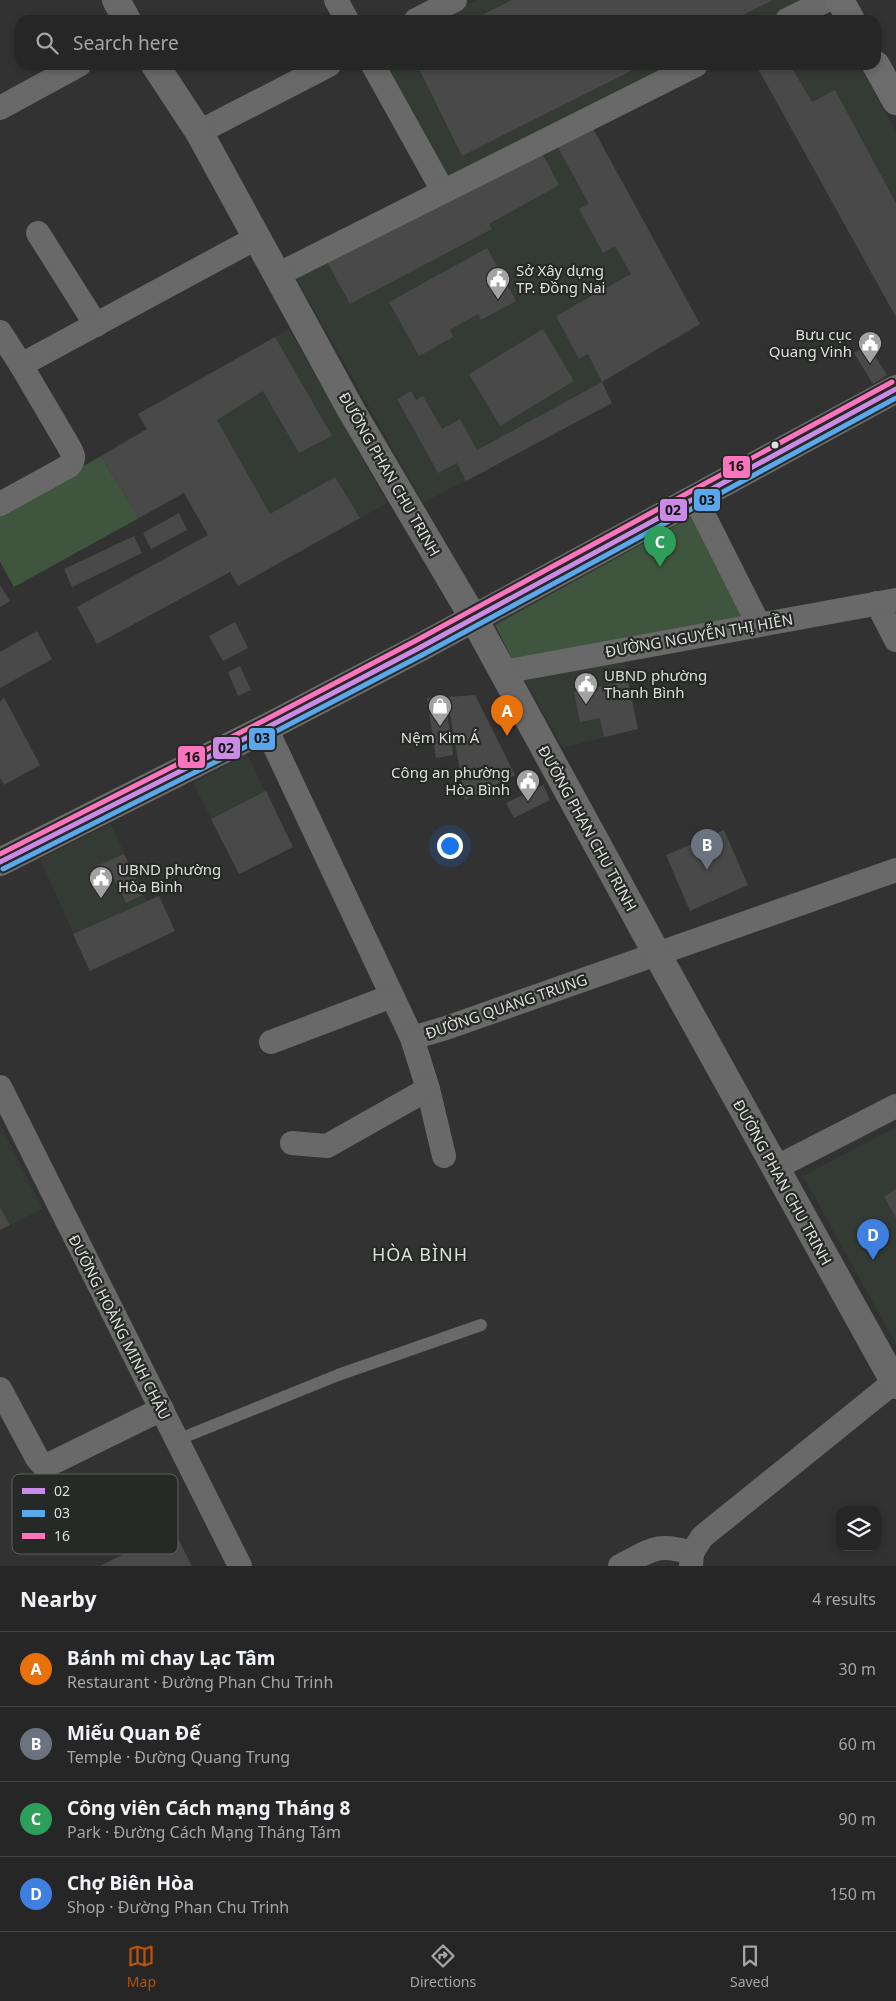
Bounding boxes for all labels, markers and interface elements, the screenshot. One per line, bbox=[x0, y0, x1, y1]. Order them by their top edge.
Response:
search box bbox=[15, 15, 881, 70]
icon: search bbox=[33, 29, 61, 57]
text: Search here bbox=[73, 30, 179, 56]
place label: Sở Xây dựng TP. Đồng Nai bbox=[516, 260, 606, 297]
public building icon: Sở Xây dựng TP. Đồng Nai bbox=[485, 266, 511, 300]
place label: Bưu cục Quang Vinh bbox=[769, 324, 852, 361]
public building icon: Bưu cục Quang Vinh bbox=[857, 330, 883, 364]
street label: ĐƯỜNG PHAN CHU TRINH bbox=[335, 388, 445, 560]
unlabelled marker bbox=[770, 440, 780, 450]
line badge: 16 bbox=[722, 455, 751, 479]
text: 16 bbox=[728, 456, 744, 475]
line badge: 03 bbox=[693, 488, 721, 512]
text: 03 bbox=[699, 490, 715, 509]
line badge: 02 bbox=[659, 498, 688, 522]
text: 02 bbox=[665, 500, 681, 519]
pin: C bbox=[644, 526, 676, 567]
street label: ĐƯỜNG NGUYỄN THỊ HIỀN bbox=[604, 609, 794, 661]
place label: UBND phường Thanh Bình bbox=[604, 665, 707, 702]
public building icon: UBND phường Thanh Bình bbox=[573, 671, 599, 705]
shop icon: Nệm Kim Á bbox=[427, 693, 453, 727]
pin: A bbox=[491, 695, 523, 736]
line badge: 03 bbox=[248, 727, 276, 751]
place label: Nệm Kim Á bbox=[401, 727, 480, 747]
text: 03 bbox=[254, 728, 270, 747]
line badge: 02 bbox=[212, 736, 241, 760]
text: 02 bbox=[218, 738, 234, 757]
street label: ĐƯỜNG PHAN CHU TRINH bbox=[534, 742, 642, 914]
line badge: 16 bbox=[177, 745, 206, 769]
text: 16 bbox=[184, 747, 200, 766]
place label: Công an phường Hòa Bình bbox=[391, 762, 510, 799]
public building icon: Công an phường Hòa Bình bbox=[515, 768, 541, 802]
pin: B bbox=[691, 829, 723, 870]
your location bbox=[437, 833, 463, 859]
place label: UBND phường Hòa Bình bbox=[118, 859, 221, 896]
public building icon: UBND phường Hòa Bình bbox=[88, 865, 114, 899]
street label: ĐƯỜNG QUANG TRUNG bbox=[422, 969, 590, 1043]
street label: ĐƯỜNG PHAN CHU TRINH bbox=[729, 1096, 837, 1268]
pin: D bbox=[857, 1219, 889, 1260]
street label: ĐƯỜNG HOÀNG MINH CHÂU bbox=[65, 1231, 175, 1423]
district label: HÒA BÌNH bbox=[372, 1242, 468, 1266]
legend bbox=[12, 1474, 178, 1554]
text: 02 bbox=[54, 1481, 70, 1500]
text: 03 bbox=[54, 1503, 70, 1522]
map controls bbox=[836, 1506, 881, 1551]
button: layers bbox=[836, 1506, 881, 1551]
text: 16 bbox=[54, 1526, 70, 1545]
text: Nearby bbox=[20, 1585, 96, 1613]
text: 4 results bbox=[812, 1588, 876, 1610]
text: Bánh mì chay Lạc Tâm bbox=[67, 1645, 275, 1671]
text: A bbox=[30, 1658, 42, 1680]
text: 30 m bbox=[839, 1658, 876, 1680]
text: Restaurant · Đường Phan Chu Trinh bbox=[67, 1671, 333, 1693]
text: Miếu Quan Đế bbox=[67, 1720, 201, 1746]
text: B bbox=[31, 1733, 41, 1755]
text: 60 m bbox=[839, 1733, 876, 1755]
text: Temple · Đường Quang Trung bbox=[67, 1746, 290, 1768]
text: Công viên Cách mạng Tháng 8 bbox=[67, 1795, 350, 1821]
text: C bbox=[31, 1808, 41, 1830]
text: 90 m bbox=[839, 1808, 876, 1830]
text: Park · Đường Cách Mạng Tháng Tám bbox=[67, 1821, 341, 1843]
text: Chợ Biên Hòa bbox=[67, 1870, 194, 1896]
text: D bbox=[30, 1883, 42, 1905]
text: 150 m bbox=[829, 1883, 876, 1905]
text: Shop · Đường Phan Chu Trinh bbox=[67, 1896, 289, 1918]
tab: Map bbox=[127, 1942, 156, 1991]
tab: Directions bbox=[410, 1942, 476, 1991]
tab: Saved bbox=[730, 1942, 769, 1991]

